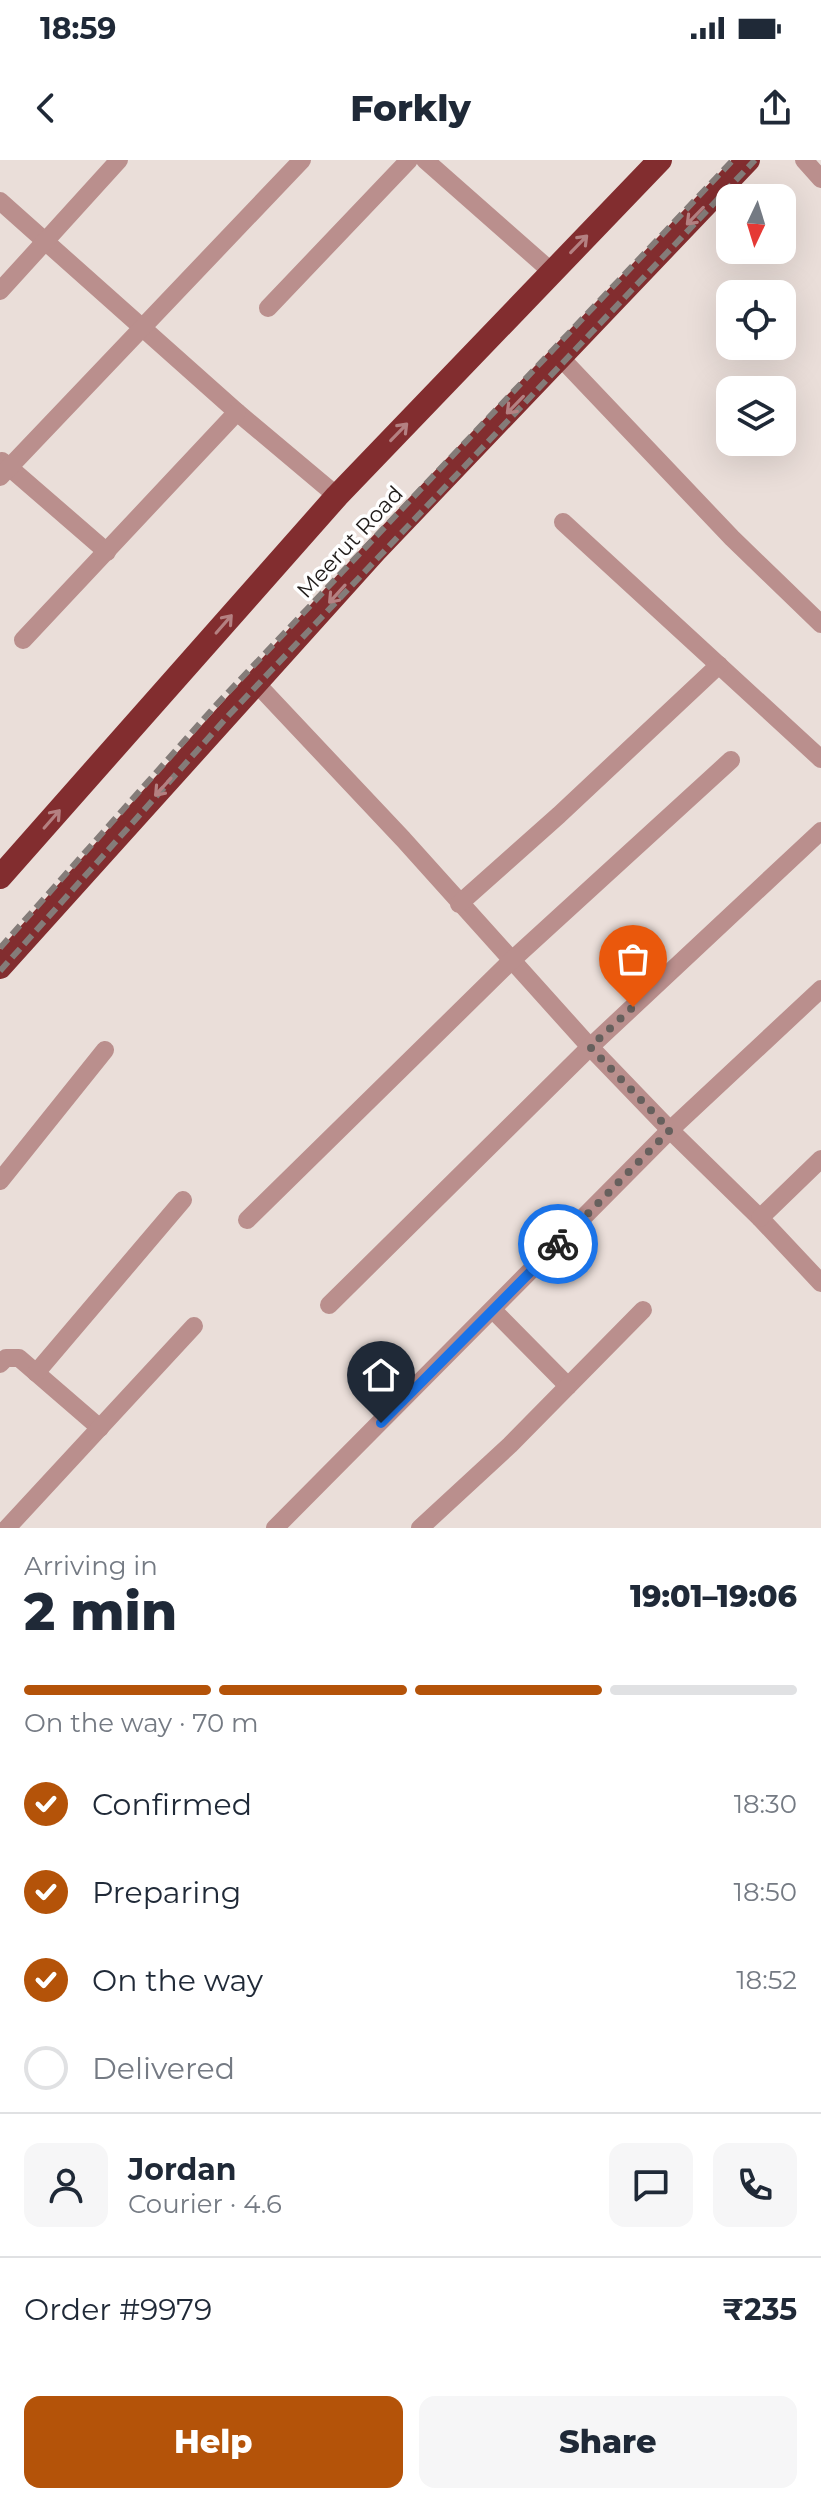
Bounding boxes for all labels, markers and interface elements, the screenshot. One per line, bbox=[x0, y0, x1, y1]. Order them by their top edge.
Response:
text: 18:59 bbox=[40, 10, 116, 47]
icon: back bbox=[24, 86, 68, 130]
text: Forkly bbox=[350, 86, 471, 130]
icon: share bbox=[753, 86, 797, 130]
north arrow bbox=[716, 184, 796, 264]
map controls bbox=[716, 184, 796, 456]
one-way arrow bbox=[686, 206, 704, 226]
one-way arrow bbox=[569, 235, 588, 255]
button: locate bbox=[716, 280, 796, 360]
button: layers bbox=[716, 376, 796, 456]
one-way arrow bbox=[506, 395, 525, 414]
one-way arrow bbox=[389, 422, 408, 442]
street label: Meerut Road bbox=[291, 480, 409, 604]
one-way arrow bbox=[328, 583, 346, 603]
one-way arrow bbox=[215, 615, 233, 635]
one-way arrow bbox=[153, 777, 172, 797]
one-way arrow bbox=[42, 809, 61, 829]
pin bbox=[599, 925, 667, 1007]
icon: bag bbox=[611, 937, 655, 981]
courier bbox=[518, 1204, 598, 1284]
icon: bike bbox=[536, 1222, 580, 1266]
pin bbox=[347, 1341, 415, 1423]
icon: home bbox=[359, 1353, 403, 1397]
text: Arriving in bbox=[24, 1550, 158, 1582]
text: 19:01–19:06 bbox=[630, 1578, 797, 1615]
text: 2 min bbox=[24, 1580, 177, 1643]
text: On the way · 70 m bbox=[24, 1707, 259, 1739]
icon: check bbox=[24, 1782, 68, 1826]
text: Confirmed bbox=[92, 1786, 252, 1823]
text: 18:30 bbox=[734, 1788, 797, 1820]
icon: check bbox=[24, 1870, 68, 1914]
text: Preparing bbox=[92, 1874, 241, 1911]
text: 18:50 bbox=[734, 1876, 797, 1908]
icon: check bbox=[24, 1958, 68, 2002]
text: On the way bbox=[92, 1962, 263, 1999]
text: 18:52 bbox=[736, 1964, 797, 1996]
text: Delivered bbox=[92, 2050, 235, 2087]
button: person bbox=[24, 2143, 108, 2227]
button: chat bbox=[609, 2143, 693, 2227]
button: phone bbox=[713, 2143, 797, 2227]
text: Jordan bbox=[128, 2151, 237, 2188]
text: Courier · 4.6 bbox=[128, 2188, 282, 2220]
text: Order #9979 bbox=[24, 2291, 212, 2328]
text: ₹235 bbox=[722, 2291, 797, 2328]
button: Help bbox=[24, 2396, 403, 2488]
button: Share bbox=[419, 2396, 797, 2488]

